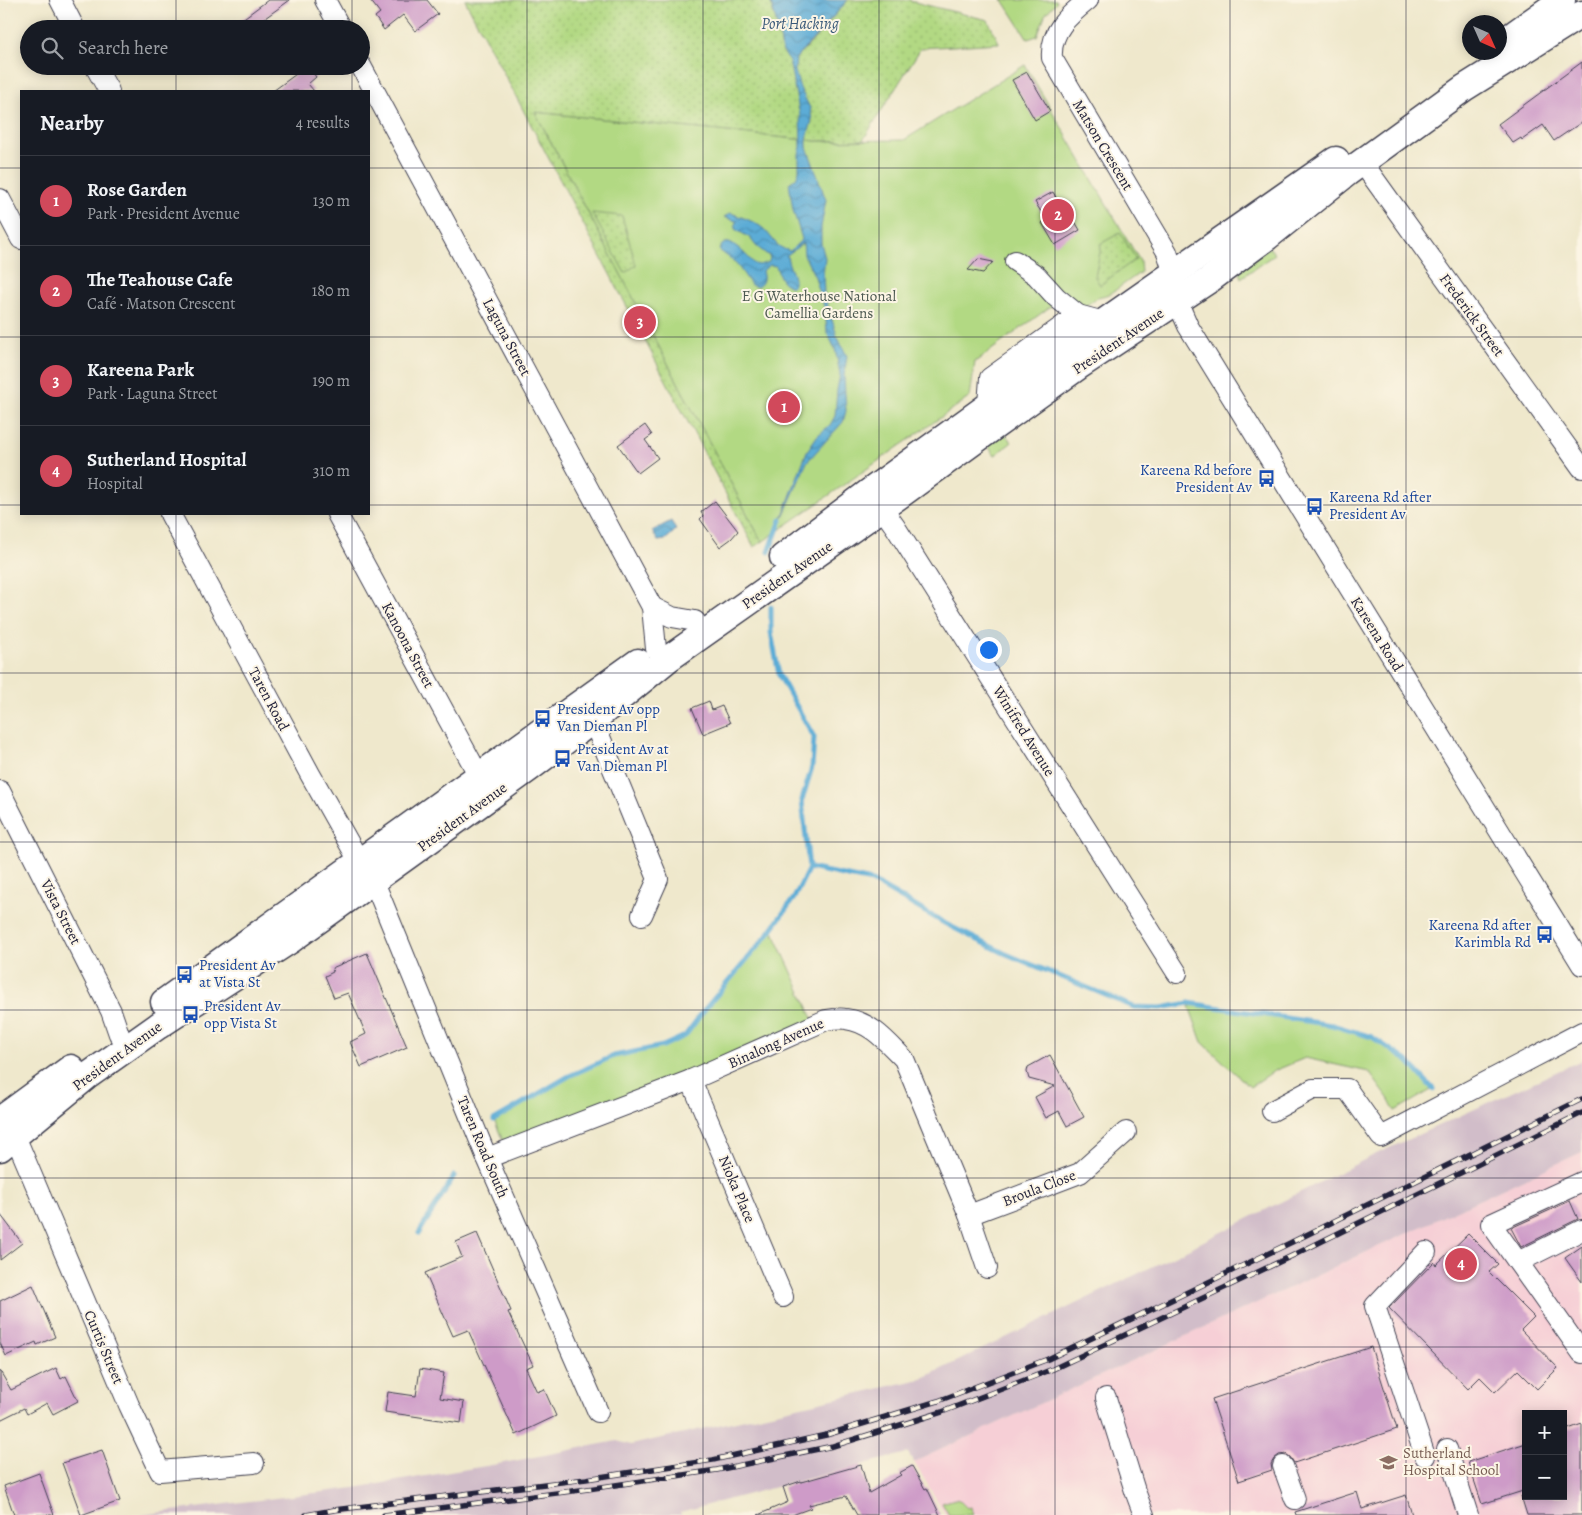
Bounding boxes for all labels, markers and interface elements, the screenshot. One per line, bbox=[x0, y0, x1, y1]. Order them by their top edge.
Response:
water label: Port Hacking bbox=[761, 13, 839, 35]
north arrow bbox=[1462, 15, 1507, 60]
search box bbox=[20, 20, 370, 75]
icon: search bbox=[38, 34, 66, 62]
text: Search here bbox=[78, 35, 168, 61]
street label: Matson Crescent bbox=[1068, 96, 1138, 194]
text: Nearby bbox=[40, 109, 103, 137]
text: 4 results bbox=[296, 112, 350, 134]
text: Rose Garden bbox=[87, 177, 187, 203]
text: 1 bbox=[53, 190, 59, 212]
text: 130 m bbox=[313, 190, 350, 212]
pin: 2 bbox=[1042, 196, 1074, 234]
text: Park · President Avenue bbox=[87, 203, 240, 225]
text: The Teahouse Cafe bbox=[87, 267, 233, 293]
street label: Frederick Street bbox=[1435, 269, 1509, 361]
text: 2 bbox=[52, 280, 60, 302]
text: 180 m bbox=[312, 280, 350, 302]
park label: E G Waterhouse National Camellia Gardens bbox=[742, 286, 896, 323]
text: Café · Matson Crescent bbox=[87, 293, 236, 315]
street label: Laguna Street bbox=[478, 295, 536, 379]
pin: 3 bbox=[624, 303, 656, 341]
street label: President Avenue bbox=[1068, 303, 1168, 379]
text: Kareena Park bbox=[87, 357, 194, 383]
text: 3 bbox=[53, 370, 59, 392]
text: 190 m bbox=[312, 370, 350, 392]
text: Park · Laguna Street bbox=[87, 383, 218, 405]
pin: 1 bbox=[768, 388, 800, 426]
text: Sutherland Hospital bbox=[87, 447, 247, 473]
text: 4 bbox=[52, 460, 60, 482]
text: 310 m bbox=[313, 460, 350, 482]
place label: Kareena Rd before President Av bbox=[1140, 460, 1252, 497]
bus stop icon: Kareena Rd before President Av bbox=[1256, 469, 1276, 489]
text: Hospital bbox=[87, 473, 143, 495]
place label: Kareena Rd after President Av bbox=[1329, 487, 1432, 524]
bus stop icon: Kareena Rd after President Av bbox=[1305, 496, 1325, 516]
street label: President Avenue bbox=[738, 536, 836, 614]
street label: Kareena Road bbox=[1346, 593, 1408, 676]
street label: Kanoona Street bbox=[377, 599, 439, 691]
your location bbox=[976, 637, 1002, 663]
street label: Taren Road bbox=[244, 664, 295, 735]
street label: Winifred Avenue bbox=[988, 681, 1060, 780]
place label: President Av opp Van Dieman Pl bbox=[556, 699, 660, 736]
bus stop icon: President Av opp Van Dieman Pl bbox=[533, 708, 553, 728]
place label: President Av at Van Dieman Pl bbox=[576, 739, 669, 776]
bus stop icon: President Av at Van Dieman Pl bbox=[553, 748, 573, 768]
street label: President Avenue bbox=[413, 778, 511, 856]
street label: Vista Street bbox=[36, 875, 86, 948]
place label: Kareena Rd after Karimbla Rd bbox=[1429, 915, 1532, 952]
bus stop icon: Kareena Rd after Karimbla Rd bbox=[1535, 924, 1555, 944]
place label: President Av at Vista St bbox=[199, 955, 276, 992]
bus stop icon: President Av at Vista St bbox=[175, 964, 195, 984]
place label: President Av opp Vista St bbox=[204, 996, 281, 1033]
bus stop icon: President Av opp Vista St bbox=[180, 1005, 200, 1025]
street label: Binalong Avenue bbox=[725, 1013, 827, 1073]
street label: President Avenue bbox=[68, 1017, 166, 1095]
street label: Taren Road South bbox=[453, 1093, 513, 1201]
street label: Nioka Place bbox=[714, 1152, 760, 1226]
street label: Broula Close bbox=[1000, 1165, 1079, 1211]
pin: 4 bbox=[1445, 1245, 1477, 1283]
street label: Curtis Street bbox=[79, 1307, 129, 1387]
map controls bbox=[1522, 1410, 1567, 1500]
button: + bbox=[1522, 1410, 1567, 1455]
place label: Sutherland Hospital School bbox=[1403, 1443, 1499, 1480]
school or university icon: Sutherland Hospital School bbox=[1379, 1452, 1399, 1472]
button: − bbox=[1522, 1455, 1567, 1500]

